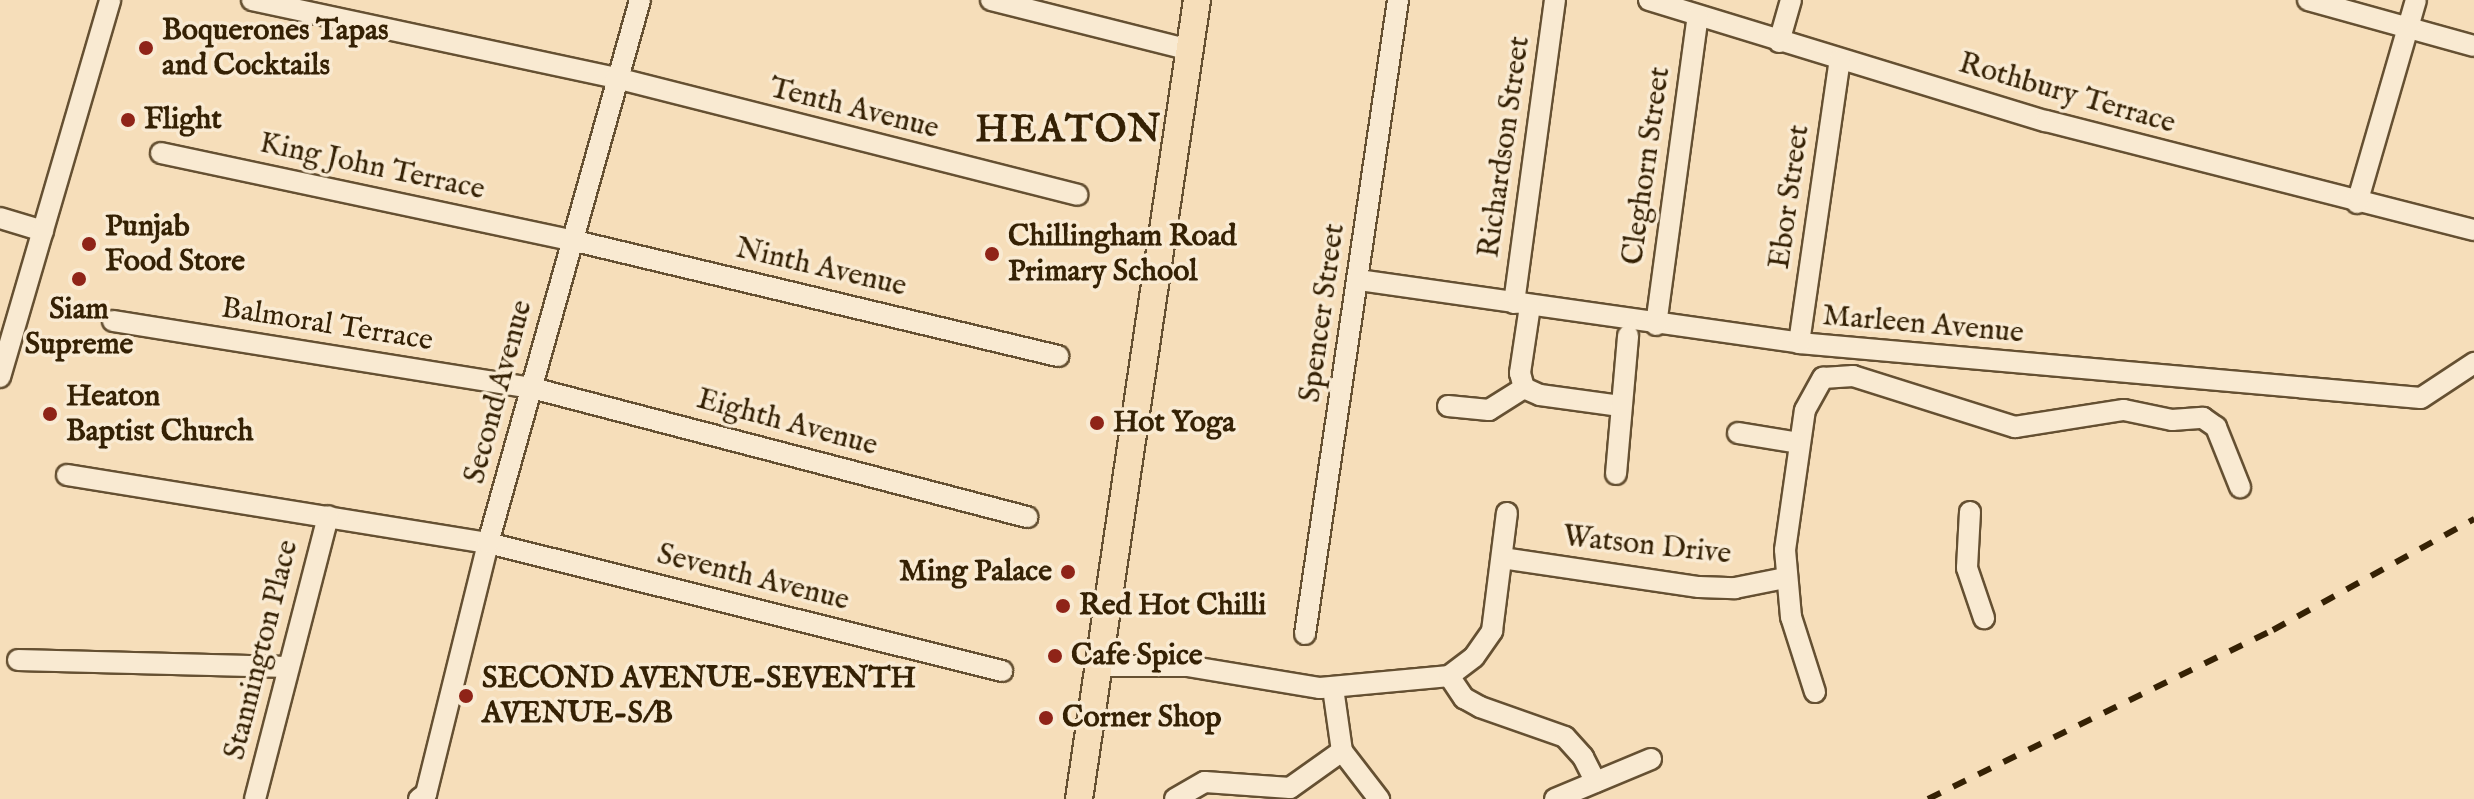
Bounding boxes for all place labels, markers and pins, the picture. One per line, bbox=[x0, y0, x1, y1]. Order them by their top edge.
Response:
place label: Boquerones Tapas and Cocktails bbox=[162, 13, 388, 84]
marker: Boquerones Tapas and Cocktails bbox=[137, 39, 155, 57]
place label: Flight bbox=[144, 102, 222, 138]
marker: Flight bbox=[119, 111, 137, 129]
place label: Punjab Food Store bbox=[105, 209, 245, 280]
place label: Chillingham Road Primary School bbox=[1008, 219, 1237, 290]
marker: Punjab Food Store bbox=[80, 235, 98, 253]
marker: Chillingham Road Primary School bbox=[983, 245, 1001, 263]
marker: Siam Supreme bbox=[70, 270, 88, 288]
place label: Siam Supreme bbox=[25, 292, 133, 362]
place label: Heaton Baptist Church bbox=[66, 379, 253, 450]
marker: Heaton Baptist Church bbox=[41, 405, 59, 423]
place label: Hot Yoga bbox=[1113, 405, 1235, 441]
marker: Hot Yoga bbox=[1088, 414, 1106, 432]
place label: Ming Palace bbox=[899, 554, 1052, 590]
marker: Ming Palace bbox=[1059, 563, 1077, 581]
place label: Red Hot Chilli bbox=[1079, 588, 1266, 624]
marker: Red Hot Chilli bbox=[1054, 597, 1072, 615]
place label: Cafe Spice bbox=[1071, 638, 1203, 674]
marker: Cafe Spice bbox=[1046, 647, 1064, 665]
place label: SECOND AVENUE-SEVENTH AVENUE-S/B bbox=[482, 661, 916, 732]
marker: SECOND AVENUE-SEVENTH AVENUE-S/B bbox=[457, 687, 475, 705]
place label: Corner Shop bbox=[1062, 700, 1222, 736]
marker: Corner Shop bbox=[1037, 709, 1055, 727]

